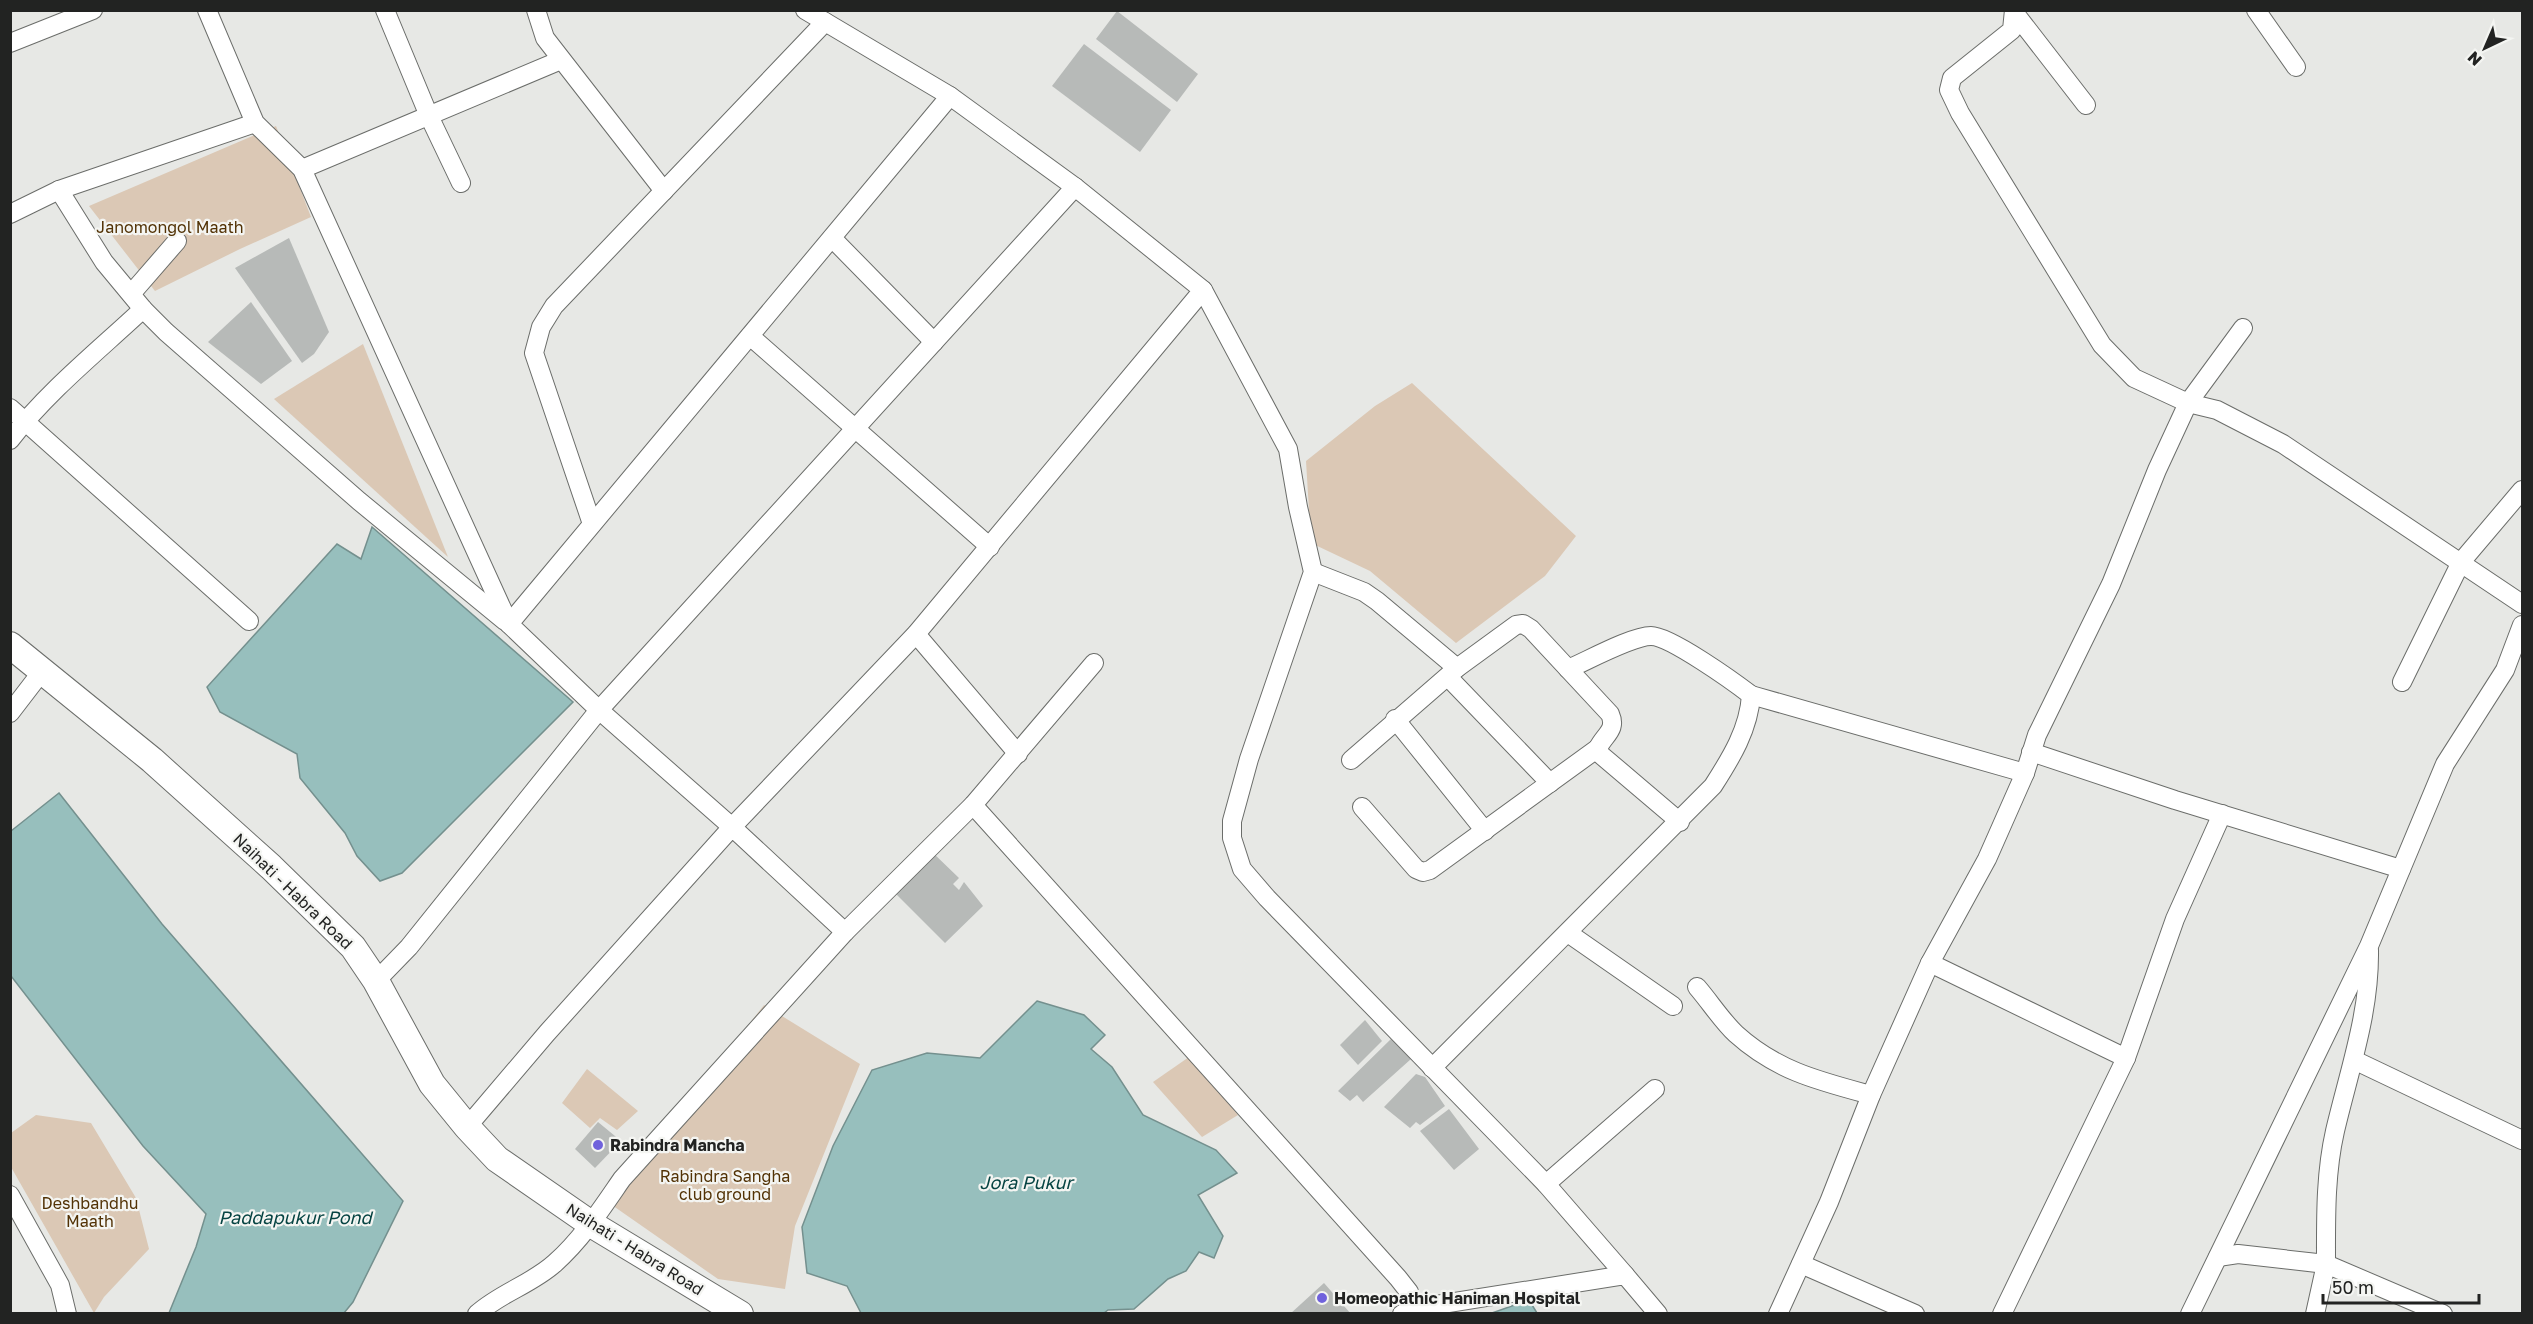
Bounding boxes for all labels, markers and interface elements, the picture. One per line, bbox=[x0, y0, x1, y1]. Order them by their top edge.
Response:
north arrow bbox=[2455, 18, 2515, 78]
text: N bbox=[2463, 47, 2486, 70]
park label: Janomongol Maath bbox=[96, 217, 244, 237]
street label: Naihati - Habra Road bbox=[229, 829, 357, 953]
place label: Rabindra Mancha bbox=[610, 1135, 745, 1155]
marker: Rabindra Mancha bbox=[591, 1138, 605, 1152]
park label: Rabindra Sangha club ground bbox=[660, 1166, 790, 1204]
water label: Jora Pukur bbox=[979, 1171, 1076, 1193]
park label: Deshbandhu Maath bbox=[42, 1193, 138, 1231]
street label: Naihati - Habra Road bbox=[563, 1199, 707, 1299]
water label: Paddapukur Pond bbox=[218, 1206, 374, 1228]
scale bar bbox=[2323, 1267, 2479, 1305]
text: 50 m bbox=[2332, 1276, 2374, 1298]
place label: Homeopathic Haniman Hospital bbox=[1334, 1288, 1581, 1308]
marker: Homeopathic Haniman Hospital bbox=[1315, 1291, 1329, 1305]

